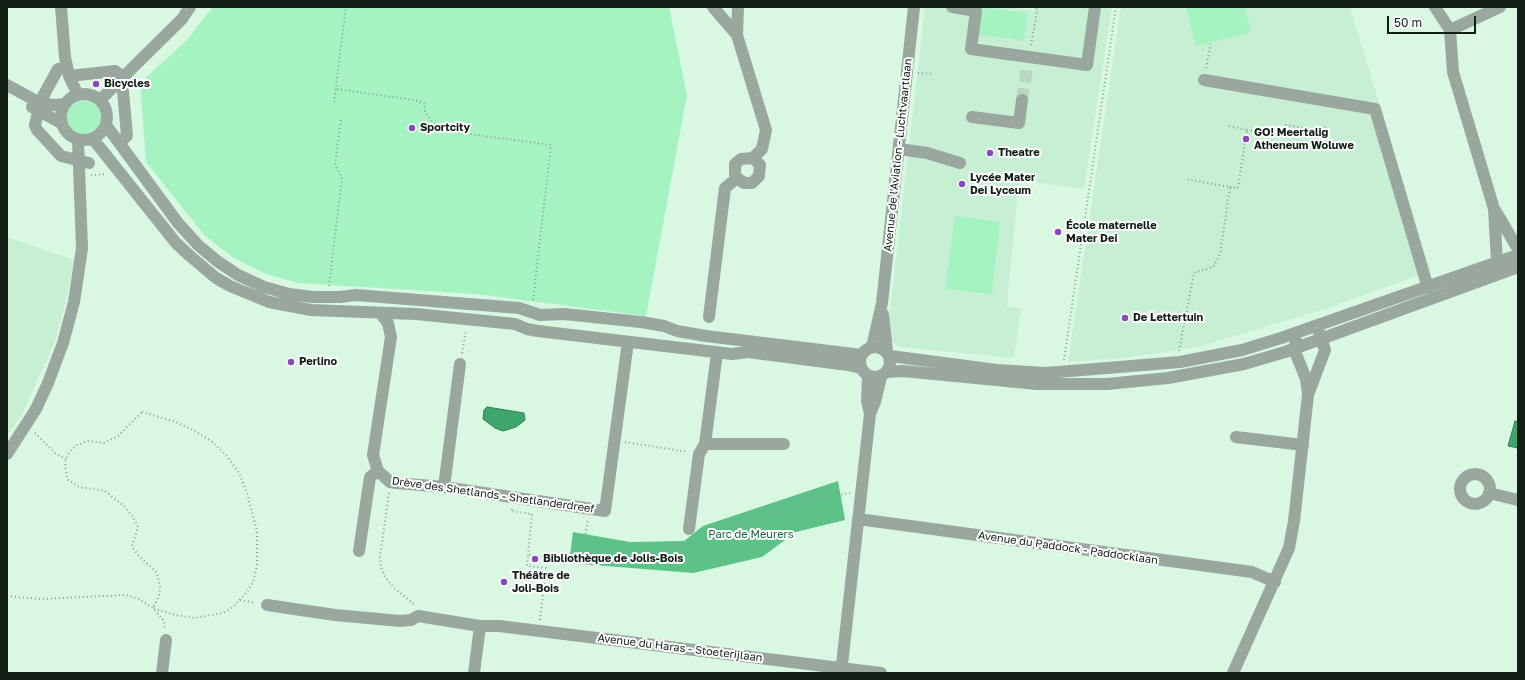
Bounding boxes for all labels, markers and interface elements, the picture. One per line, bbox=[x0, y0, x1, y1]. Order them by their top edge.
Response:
scale bar bbox=[1389, 8, 1478, 34]
text: 50 m bbox=[1394, 15, 1422, 30]
street label: Avenue de l'Aviation - Luchtvaartlaan bbox=[881, 58, 915, 252]
place label: Bicycles bbox=[104, 77, 150, 91]
marker: Bicycles bbox=[91, 79, 101, 89]
place label: Sportcity bbox=[420, 121, 470, 135]
marker: Sportcity bbox=[407, 123, 417, 133]
place label: GO! Meertalig Atheneum Woluwe bbox=[1254, 126, 1354, 152]
marker: GO! Meertalig Atheneum Woluwe bbox=[1241, 134, 1251, 144]
place label: Theatre bbox=[998, 146, 1040, 160]
marker: Theatre bbox=[985, 148, 995, 158]
place label: Lycée Mater Dei Lyceum bbox=[970, 171, 1035, 197]
marker: Lycée Mater Dei Lyceum bbox=[957, 179, 967, 189]
place label: École maternelle Mater Dei bbox=[1066, 219, 1157, 245]
marker: École maternelle Mater Dei bbox=[1053, 227, 1063, 237]
place label: De Lettertuin bbox=[1133, 311, 1203, 325]
marker: De Lettertuin bbox=[1120, 313, 1130, 323]
place label: Perlino bbox=[299, 355, 337, 369]
marker: Perlino bbox=[286, 357, 296, 367]
street label: Drève des Shetlands - Shetlanderdreef bbox=[391, 474, 595, 516]
park label: Parc de Meurers bbox=[708, 528, 794, 542]
street label: Avenue du Paddock - Paddocklaan bbox=[977, 529, 1159, 567]
place label: Bibliothèque de Jolis-Bois bbox=[543, 552, 683, 566]
marker: Bibliothèque de Jolis-Bois bbox=[530, 554, 540, 564]
place label: Théâtre de Joli-Bois bbox=[512, 569, 570, 595]
marker: Théâtre de Joli-Bois bbox=[499, 577, 509, 587]
street label: Avenue du Haras - Stoeterijlaan bbox=[597, 631, 763, 665]

